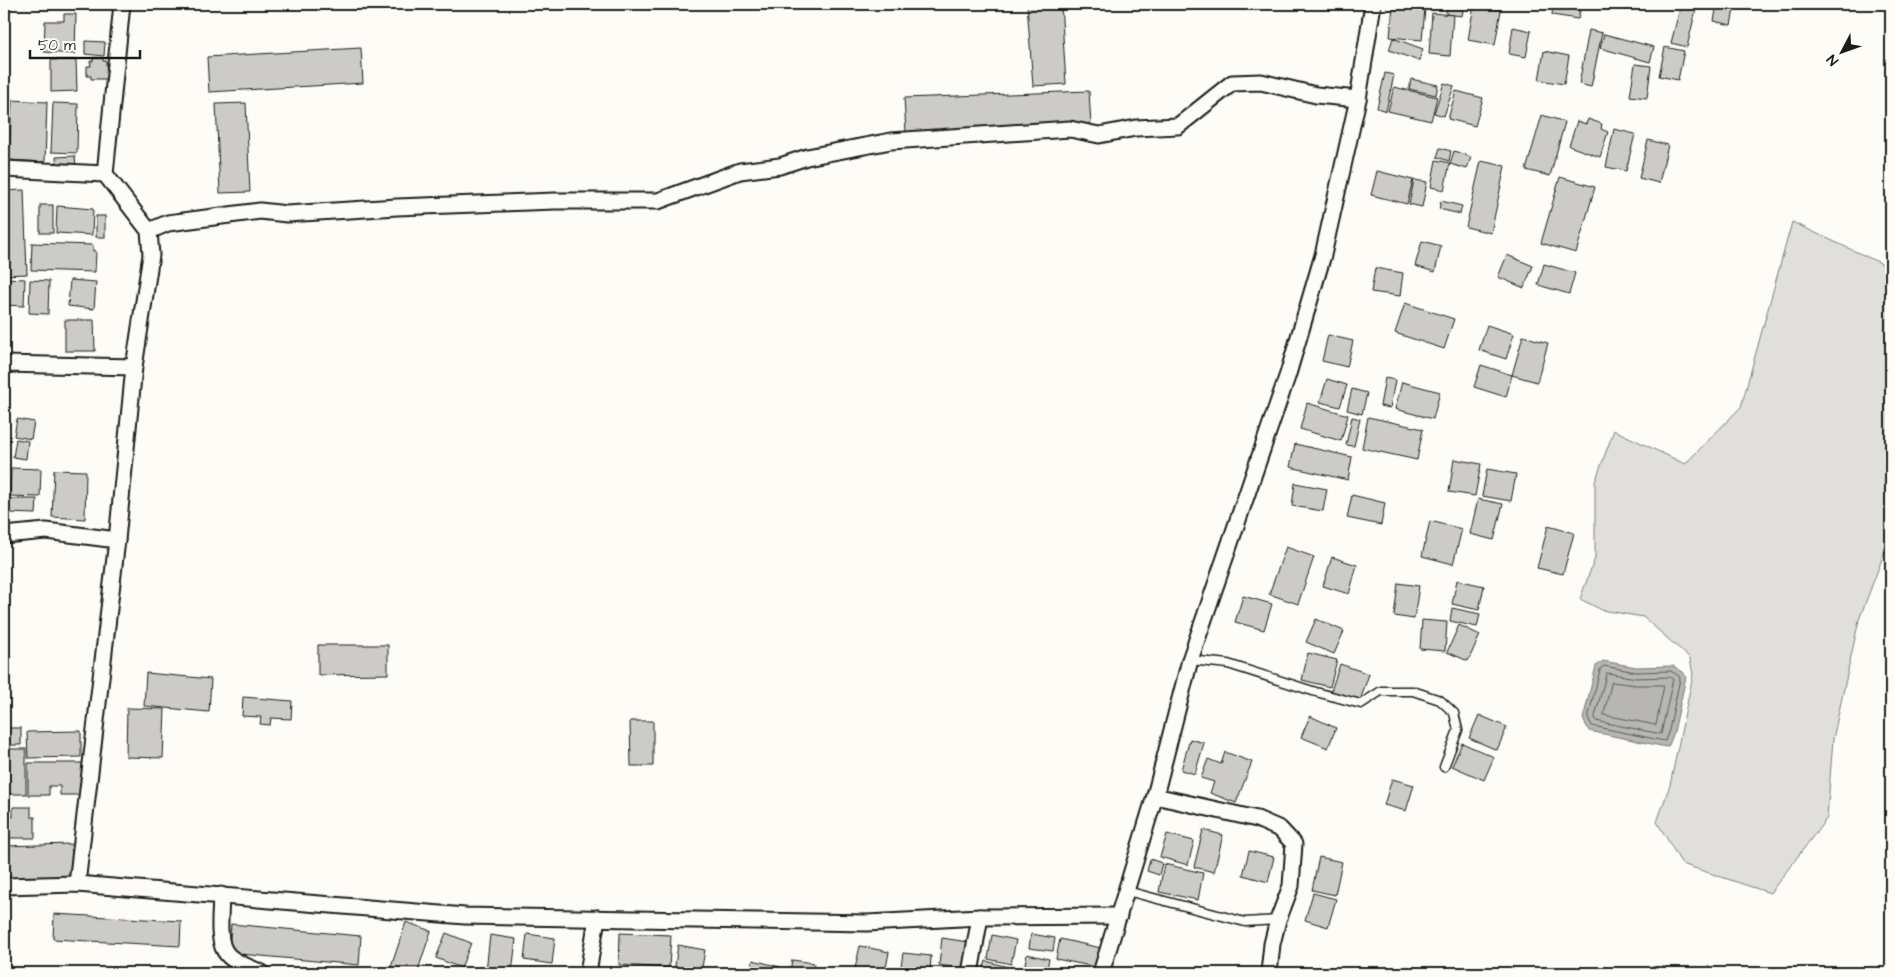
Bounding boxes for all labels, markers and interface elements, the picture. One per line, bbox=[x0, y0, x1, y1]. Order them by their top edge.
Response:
scale bar bbox=[30, 28, 140, 60]
north arrow bbox=[1818, 28, 1868, 78]
text: 50 m bbox=[38, 35, 76, 56]
text: N bbox=[1822, 50, 1843, 70]

